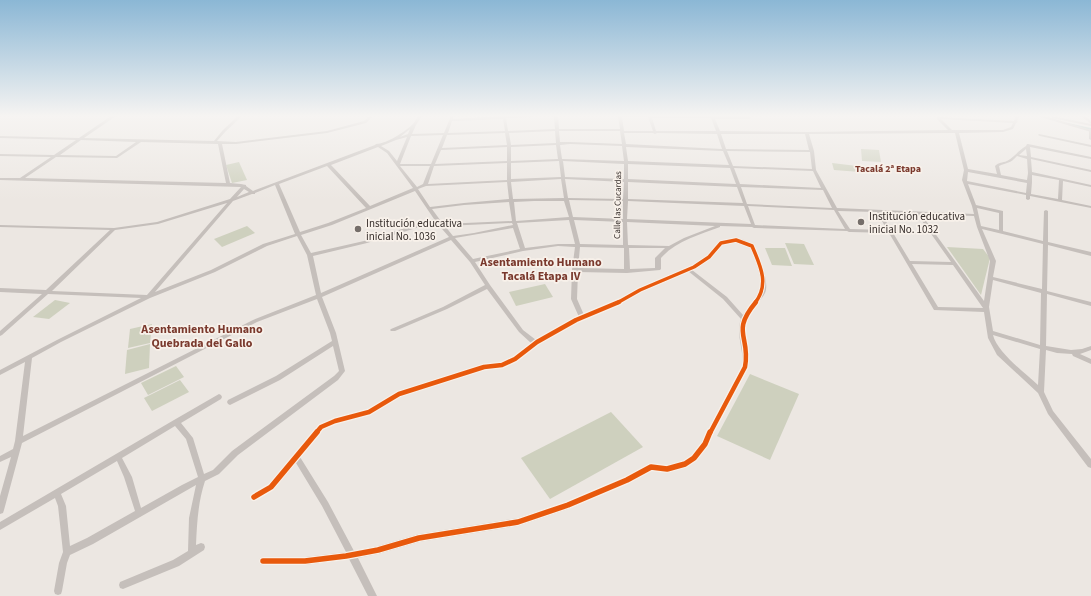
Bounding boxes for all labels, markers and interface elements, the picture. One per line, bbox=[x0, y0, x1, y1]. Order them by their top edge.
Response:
district label: Tacalá 2ª Etapa bbox=[855, 162, 921, 176]
street label: Calle las Cucardas bbox=[611, 171, 625, 239]
place label: Institución educativa inicial No. 1032 bbox=[869, 209, 965, 237]
place label: Institución educativa inicial No. 1036 bbox=[366, 216, 462, 244]
marker: Institución educativa inicial No. 1032 bbox=[856, 217, 866, 227]
marker: Institución educativa inicial No. 1036 bbox=[353, 224, 363, 234]
district label: Asentamiento Humano Tacalá Etapa IV bbox=[479, 254, 602, 285]
district label: Asentamiento Humano Quebrada del Gallo bbox=[140, 321, 263, 352]

